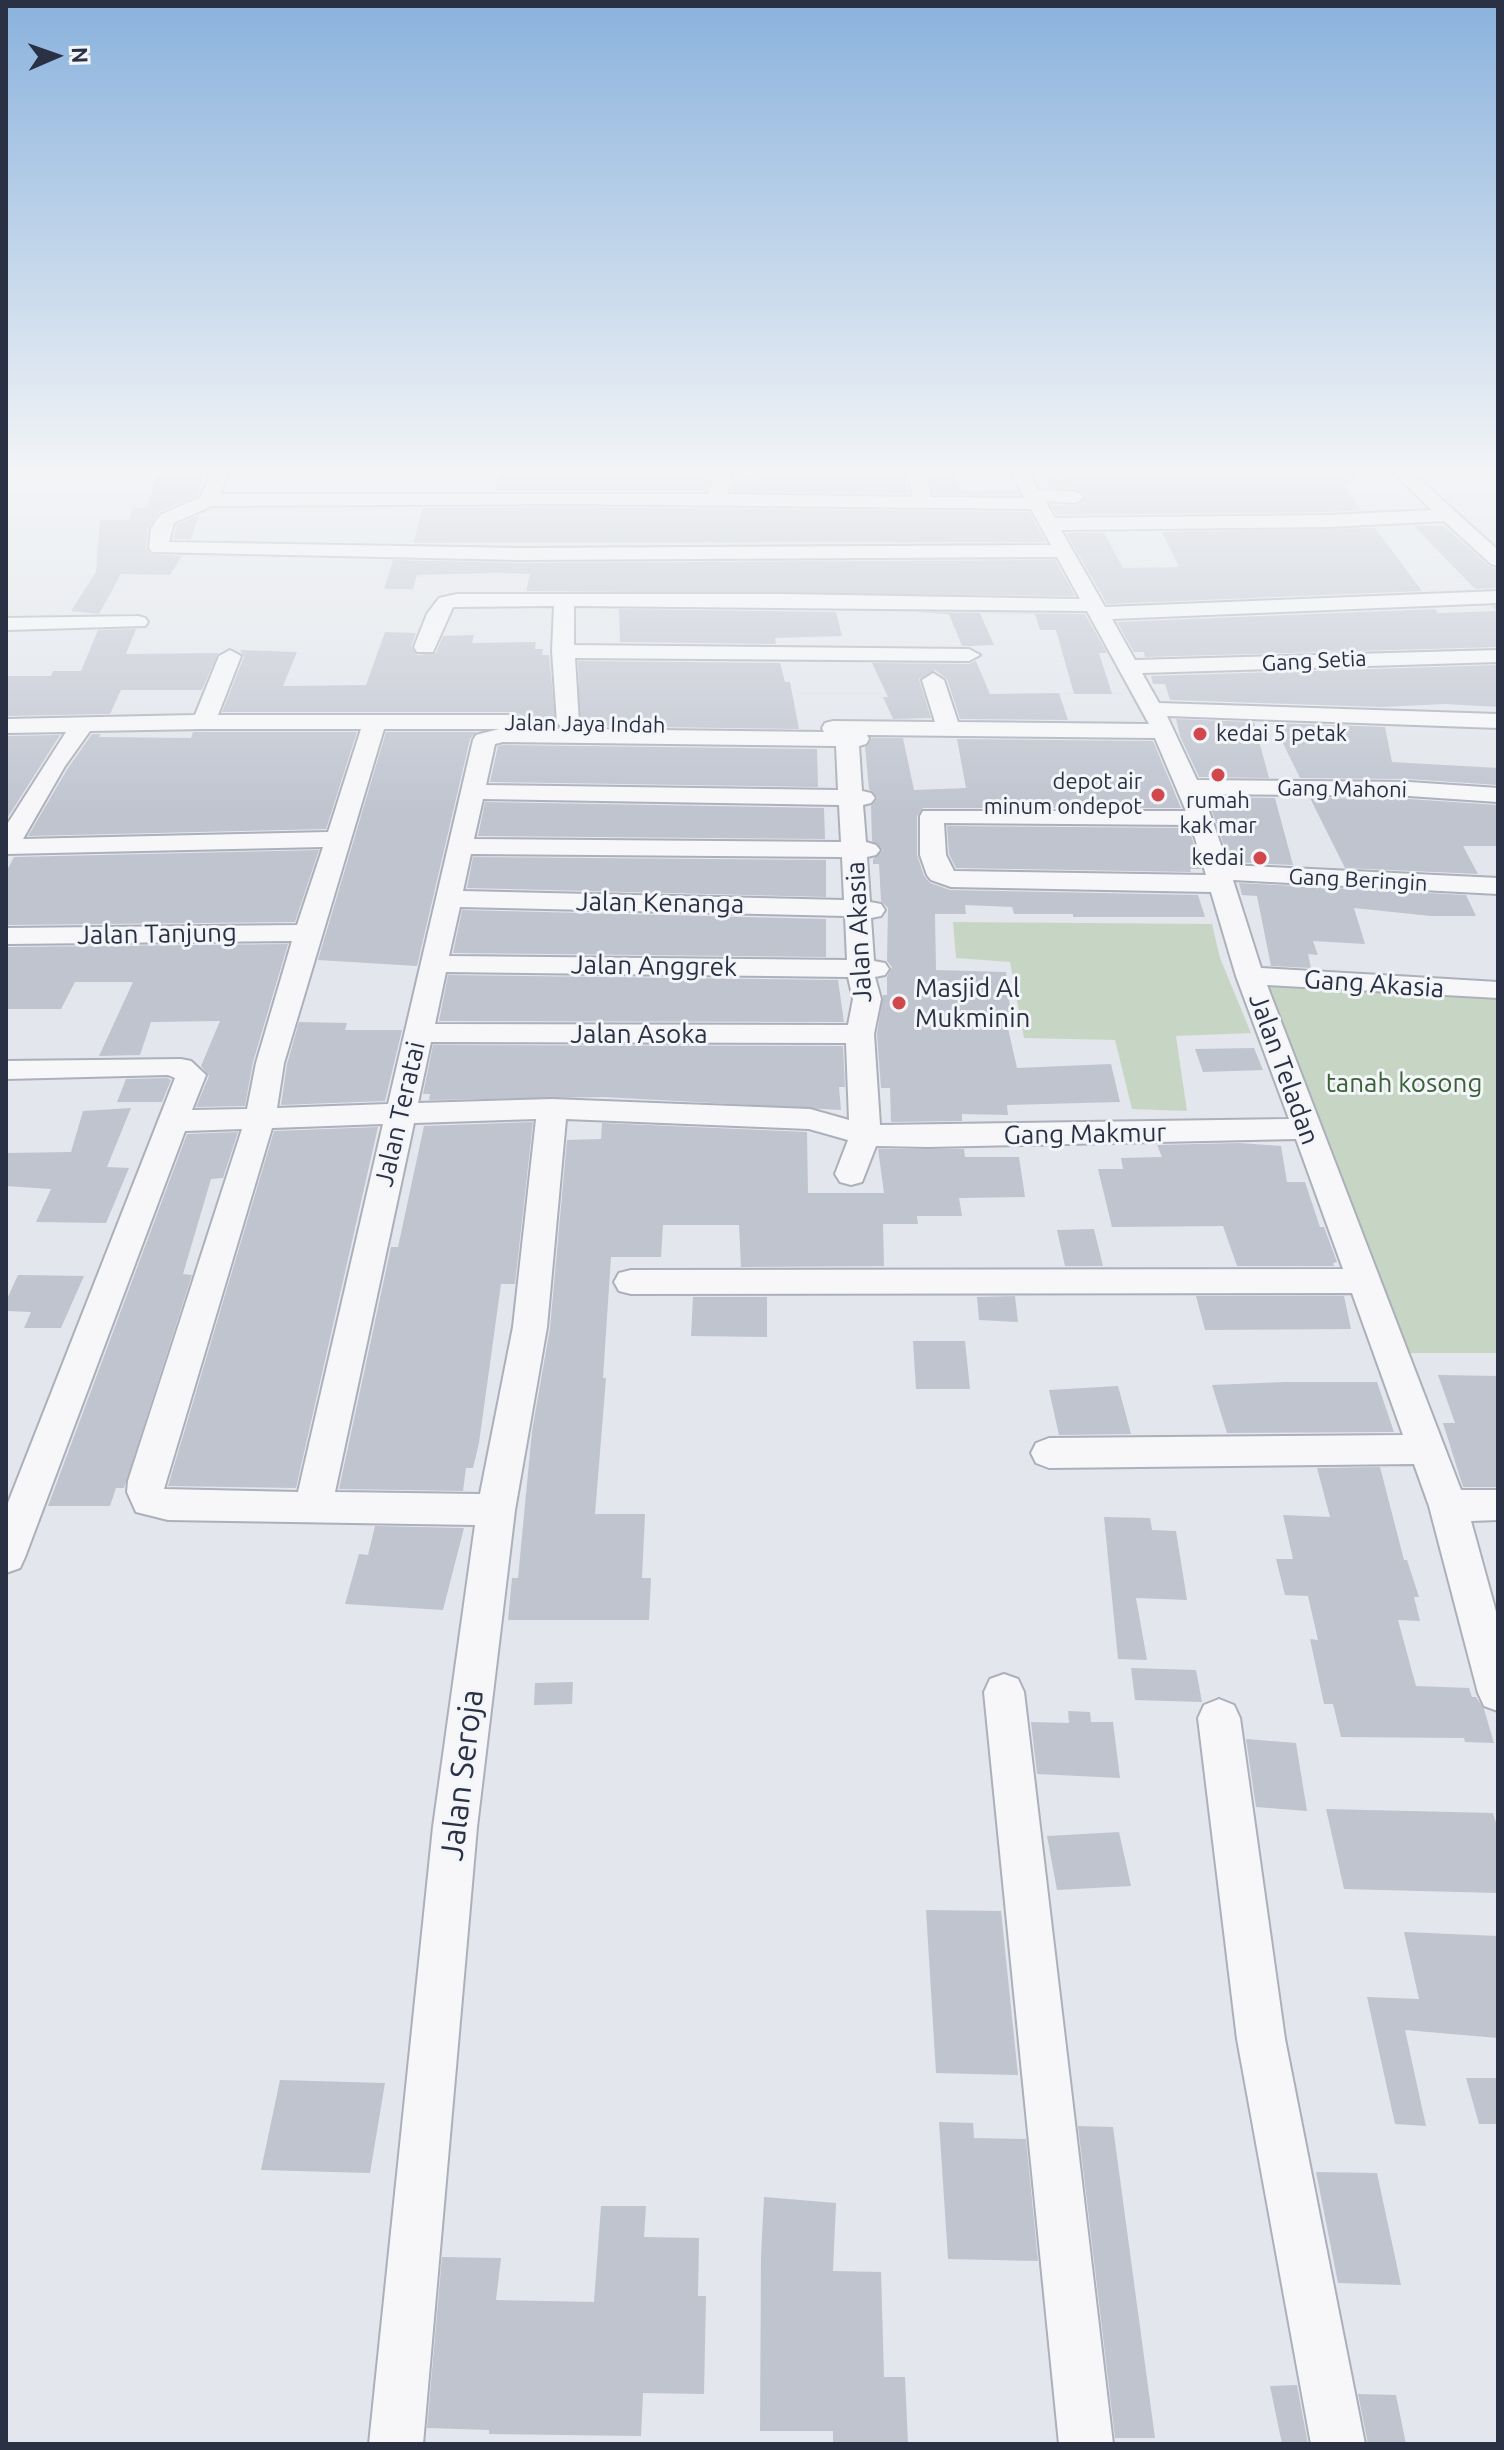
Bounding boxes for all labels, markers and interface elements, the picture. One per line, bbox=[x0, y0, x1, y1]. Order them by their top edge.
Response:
north arrow bbox=[16, 16, 96, 96]
text: N bbox=[68, 46, 93, 64]
street label: Gang Setia bbox=[1261, 645, 1367, 677]
street label: Jalan Jaya Indah bbox=[504, 709, 666, 739]
place label: kedai 5 petak bbox=[1216, 721, 1347, 747]
marker: kedai 5 petak bbox=[1191, 725, 1209, 743]
marker: rumah kak mar bbox=[1209, 766, 1227, 784]
place label: depot air minum ondepot bbox=[984, 769, 1142, 820]
street label: Gang Mahoni bbox=[1277, 775, 1407, 803]
marker: depot air minum ondepot bbox=[1149, 786, 1167, 804]
place label: rumah kak mar bbox=[1179, 788, 1257, 840]
place label: kedai bbox=[1192, 845, 1244, 871]
marker: kedai bbox=[1251, 849, 1269, 867]
street label: Jalan Akasia bbox=[840, 861, 878, 1003]
street label: Gang Beringin bbox=[1288, 863, 1428, 897]
street label: Jalan Kenanga bbox=[576, 886, 744, 920]
street label: Jalan Tanjung bbox=[77, 917, 237, 951]
street label: Jalan Anggrek bbox=[571, 949, 737, 983]
street label: Gang Akasia bbox=[1303, 964, 1445, 1004]
place label: Masjid Al Mukminin bbox=[915, 972, 1030, 1034]
street label: Jalan Teladan bbox=[1242, 989, 1326, 1149]
marker: Masjid Al Mukminin bbox=[890, 994, 908, 1012]
street label: Jalan Asoka bbox=[570, 1018, 708, 1050]
street label: Jalan Teratai bbox=[368, 1038, 432, 1190]
park label: tanah kosong bbox=[1326, 1067, 1482, 1099]
street label: Gang Makmur bbox=[1003, 1117, 1167, 1151]
street label: Jalan Seroja bbox=[432, 1687, 492, 1863]

